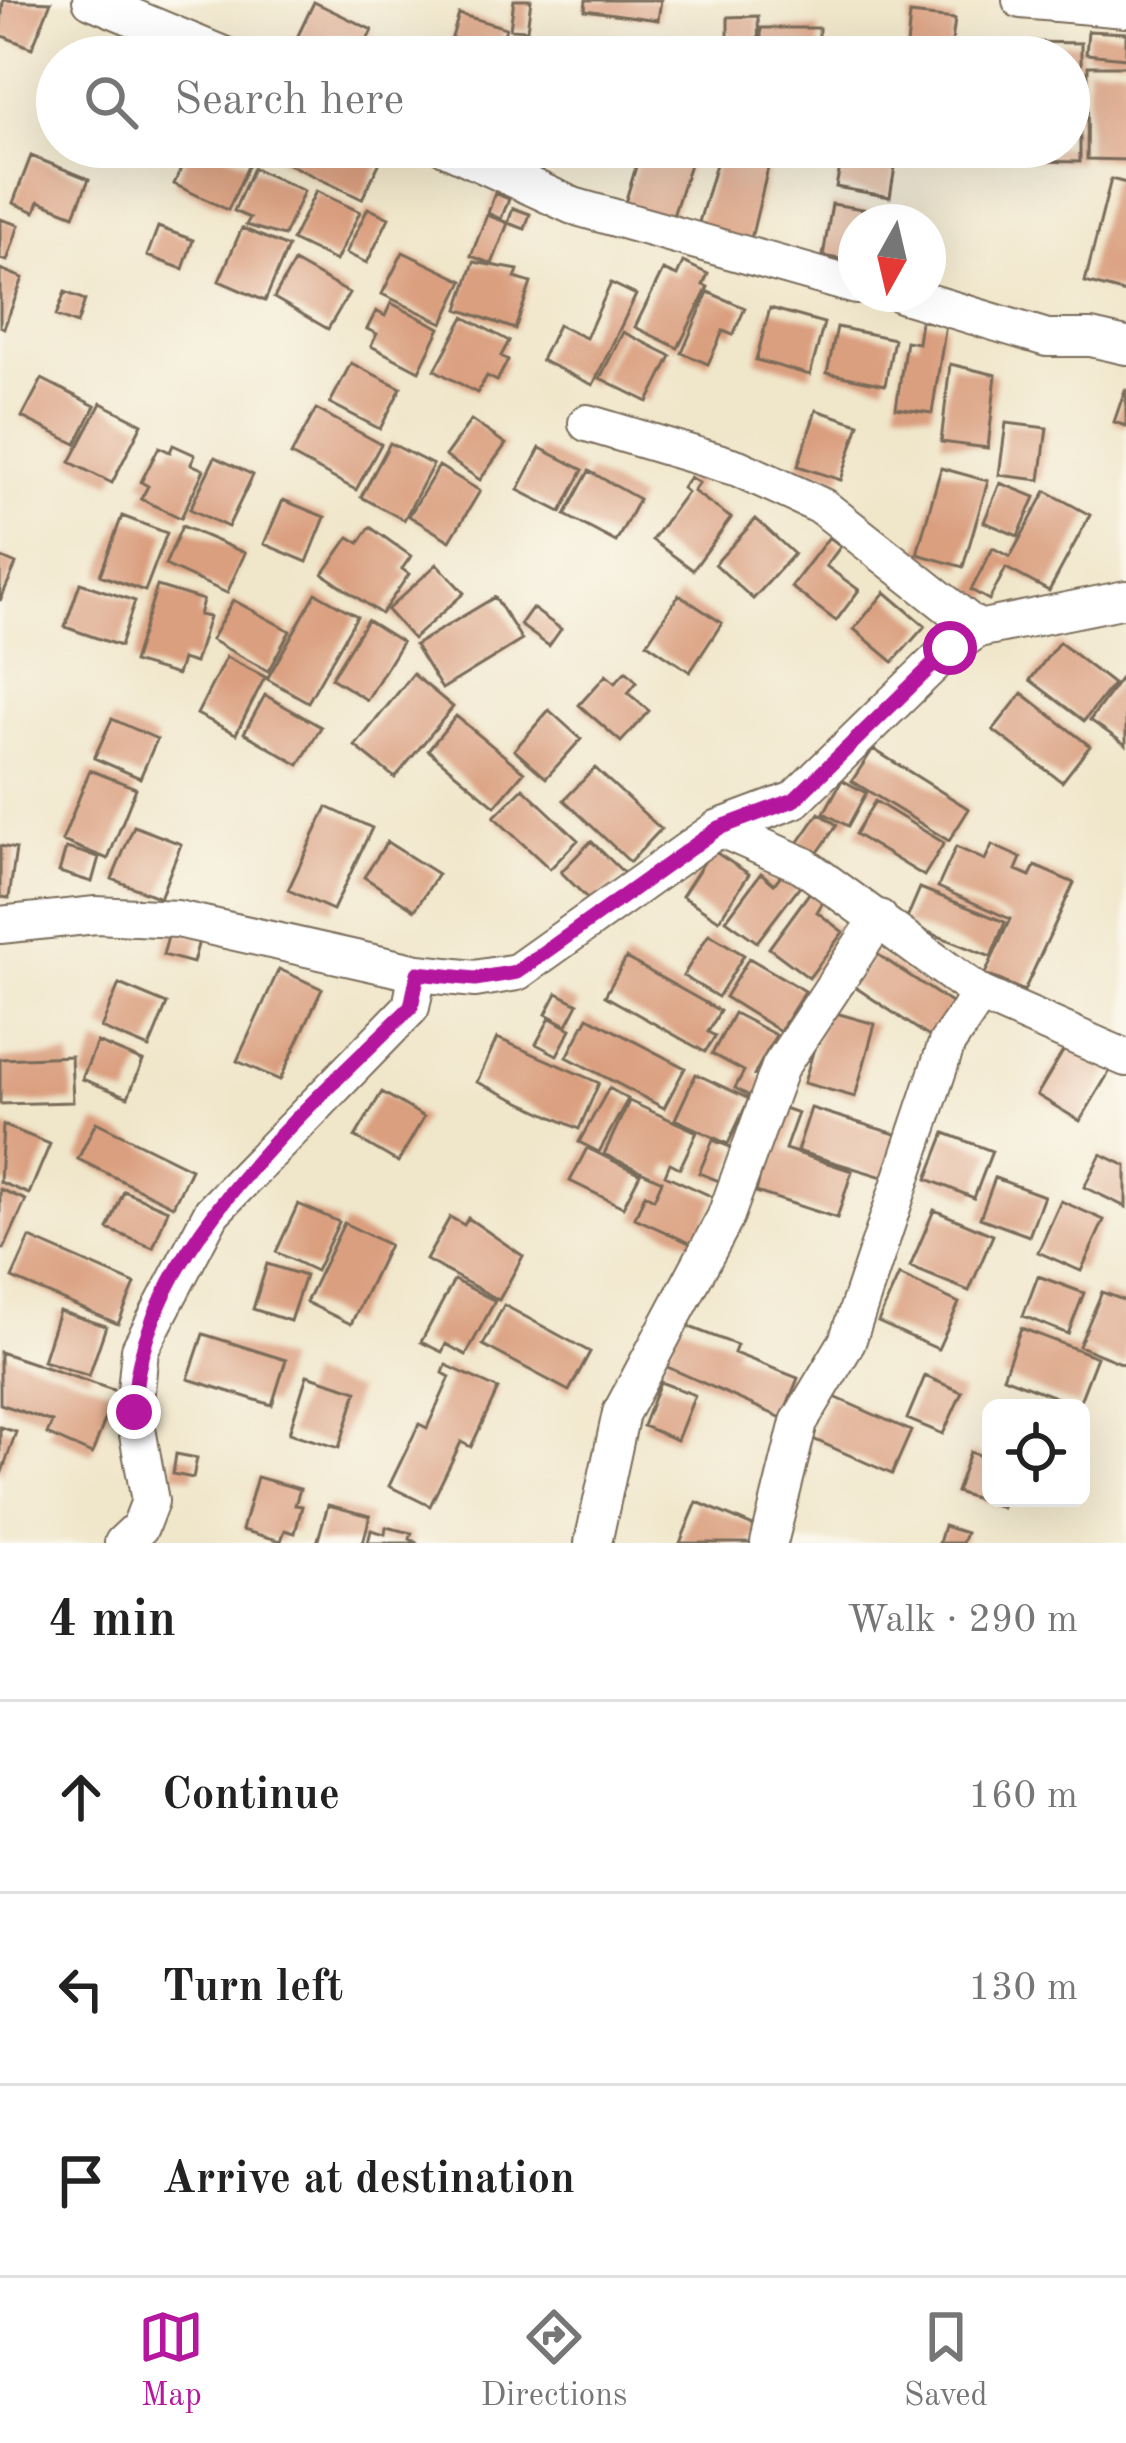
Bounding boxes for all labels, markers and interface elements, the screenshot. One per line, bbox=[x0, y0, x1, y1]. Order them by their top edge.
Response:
search box bbox=[36, 36, 1090, 168]
icon: search bbox=[78, 69, 144, 135]
text: Search here bbox=[174, 79, 404, 124]
north arrow bbox=[838, 204, 946, 312]
route start bbox=[923, 621, 977, 675]
route end bbox=[107, 1385, 161, 1439]
map controls bbox=[982, 1399, 1090, 1507]
button: locate bbox=[982, 1399, 1090, 1507]
text: 4 min bbox=[48, 1596, 176, 1647]
text: Walk · 290 m bbox=[847, 1601, 1078, 1640]
icon: ahead bbox=[48, 1764, 114, 1830]
text: Continue bbox=[162, 1774, 340, 1819]
text: 160 m bbox=[968, 1777, 1078, 1816]
icon: left bbox=[48, 1956, 114, 2022]
text: Turn left bbox=[162, 1966, 343, 2011]
text: 130 m bbox=[968, 1969, 1078, 2008]
icon: arrive bbox=[48, 2148, 114, 2214]
text: Arrive at destination bbox=[162, 2158, 575, 2203]
tab: Map bbox=[138, 2304, 204, 2417]
tab: Directions bbox=[481, 2304, 627, 2417]
tab: Saved bbox=[904, 2304, 988, 2417]

